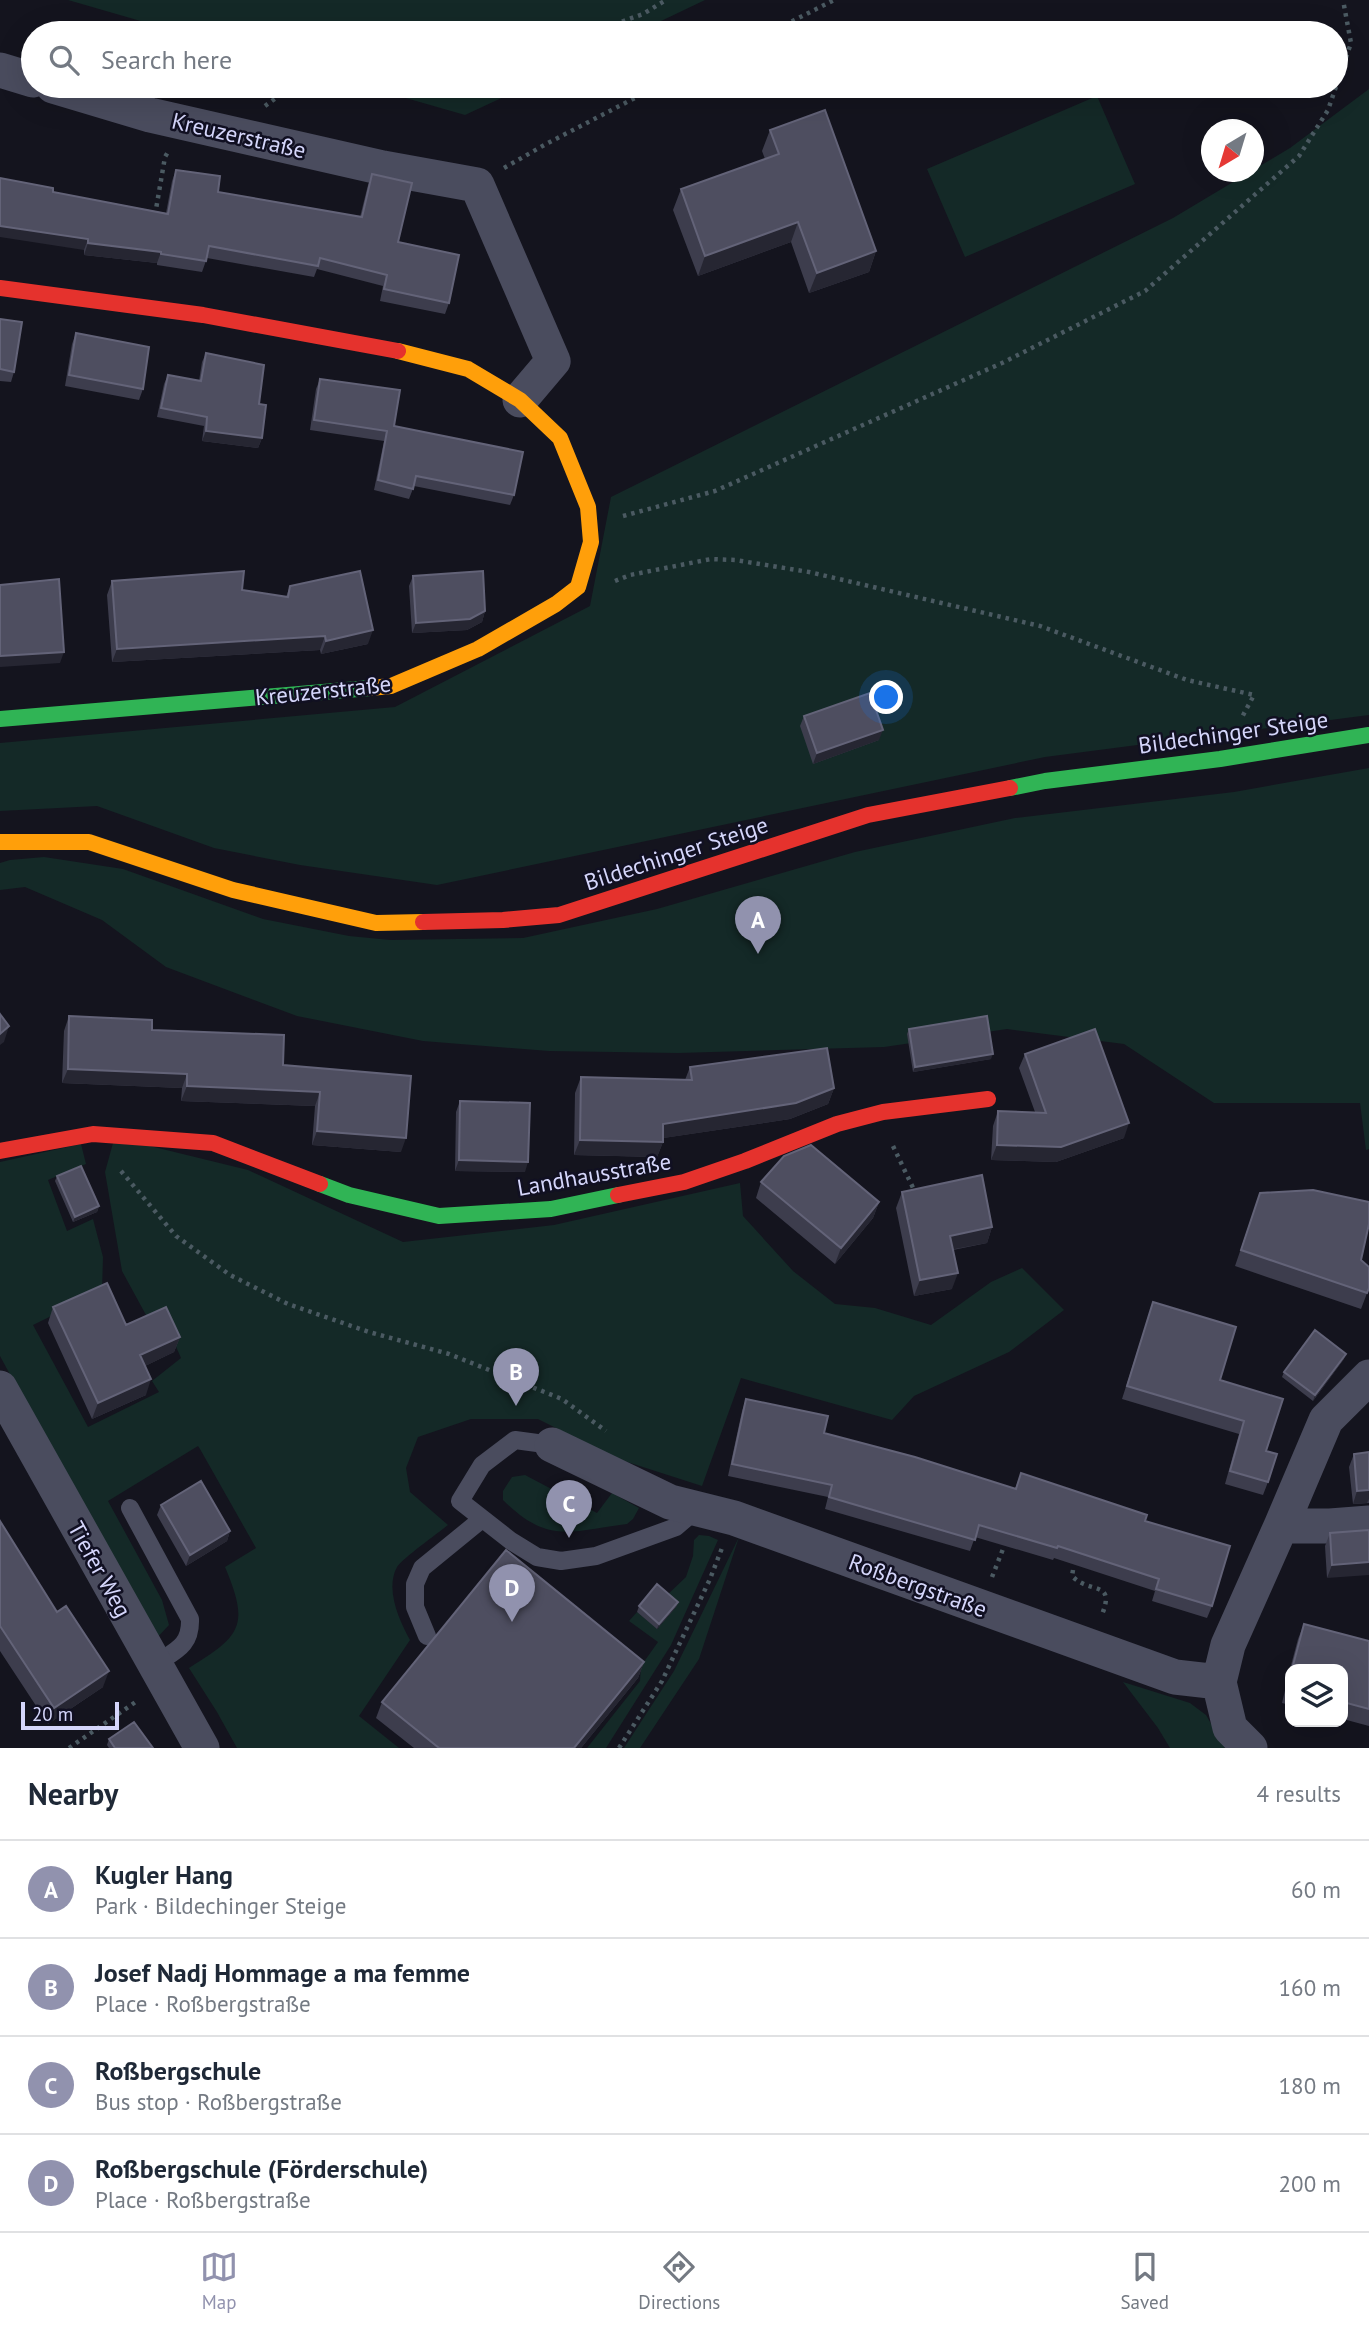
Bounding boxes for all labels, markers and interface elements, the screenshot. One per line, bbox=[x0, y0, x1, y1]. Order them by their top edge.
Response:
search box bbox=[21, 21, 1348, 98]
icon: search bbox=[45, 41, 83, 79]
text: Search here bbox=[101, 43, 232, 76]
street label: Kreuzerstraße bbox=[169, 105, 309, 165]
north arrow bbox=[1201, 119, 1264, 182]
street label: Kreuzerstraße bbox=[253, 668, 393, 712]
your location bbox=[869, 680, 903, 714]
street label: Bildechinger Steige bbox=[1136, 704, 1330, 760]
street label: Bildechinger Steige bbox=[580, 810, 772, 896]
pin: A bbox=[735, 896, 781, 954]
street label: Landhausstraße bbox=[515, 1146, 673, 1202]
pin: B bbox=[493, 1348, 539, 1406]
pin: C bbox=[546, 1480, 592, 1538]
street label: Tiefer Weg bbox=[62, 1516, 138, 1622]
street label: Roßbergstraße bbox=[845, 1547, 991, 1623]
pin: D bbox=[489, 1564, 535, 1622]
map controls bbox=[1285, 1664, 1348, 1727]
button: layers bbox=[1285, 1664, 1348, 1727]
scale bar bbox=[21, 1699, 119, 1731]
text: 20 m bbox=[32, 1702, 73, 1726]
text: Nearby bbox=[28, 1774, 118, 1813]
text: 4 results bbox=[1257, 1779, 1341, 1808]
text: Kugler Hang bbox=[95, 1858, 233, 1891]
text: A bbox=[44, 1875, 58, 1904]
text: 60 m bbox=[1291, 1875, 1341, 1904]
text: Park · Bildechinger Steige bbox=[95, 1891, 346, 1920]
text: Josef Nadj Hommage a ma femme bbox=[95, 1956, 470, 1989]
text: B bbox=[44, 1973, 58, 2002]
text: 160 m bbox=[1279, 1973, 1341, 2002]
text: Place · Roßbergstraße bbox=[95, 1989, 311, 2018]
text: Roßbergschule bbox=[95, 2054, 261, 2087]
text: C bbox=[45, 2071, 57, 2100]
text: 180 m bbox=[1279, 2071, 1341, 2100]
text: Bus stop · Roßbergstraße bbox=[95, 2087, 342, 2116]
text: Roßbergschule (Förderschule) bbox=[95, 2152, 428, 2185]
text: D bbox=[44, 2169, 58, 2198]
text: 200 m bbox=[1279, 2169, 1341, 2198]
text: Place · Roßbergstraße bbox=[95, 2185, 311, 2214]
tab: Map bbox=[200, 2248, 238, 2314]
tab: Directions bbox=[638, 2248, 720, 2314]
tab: Saved bbox=[1121, 2248, 1169, 2314]

